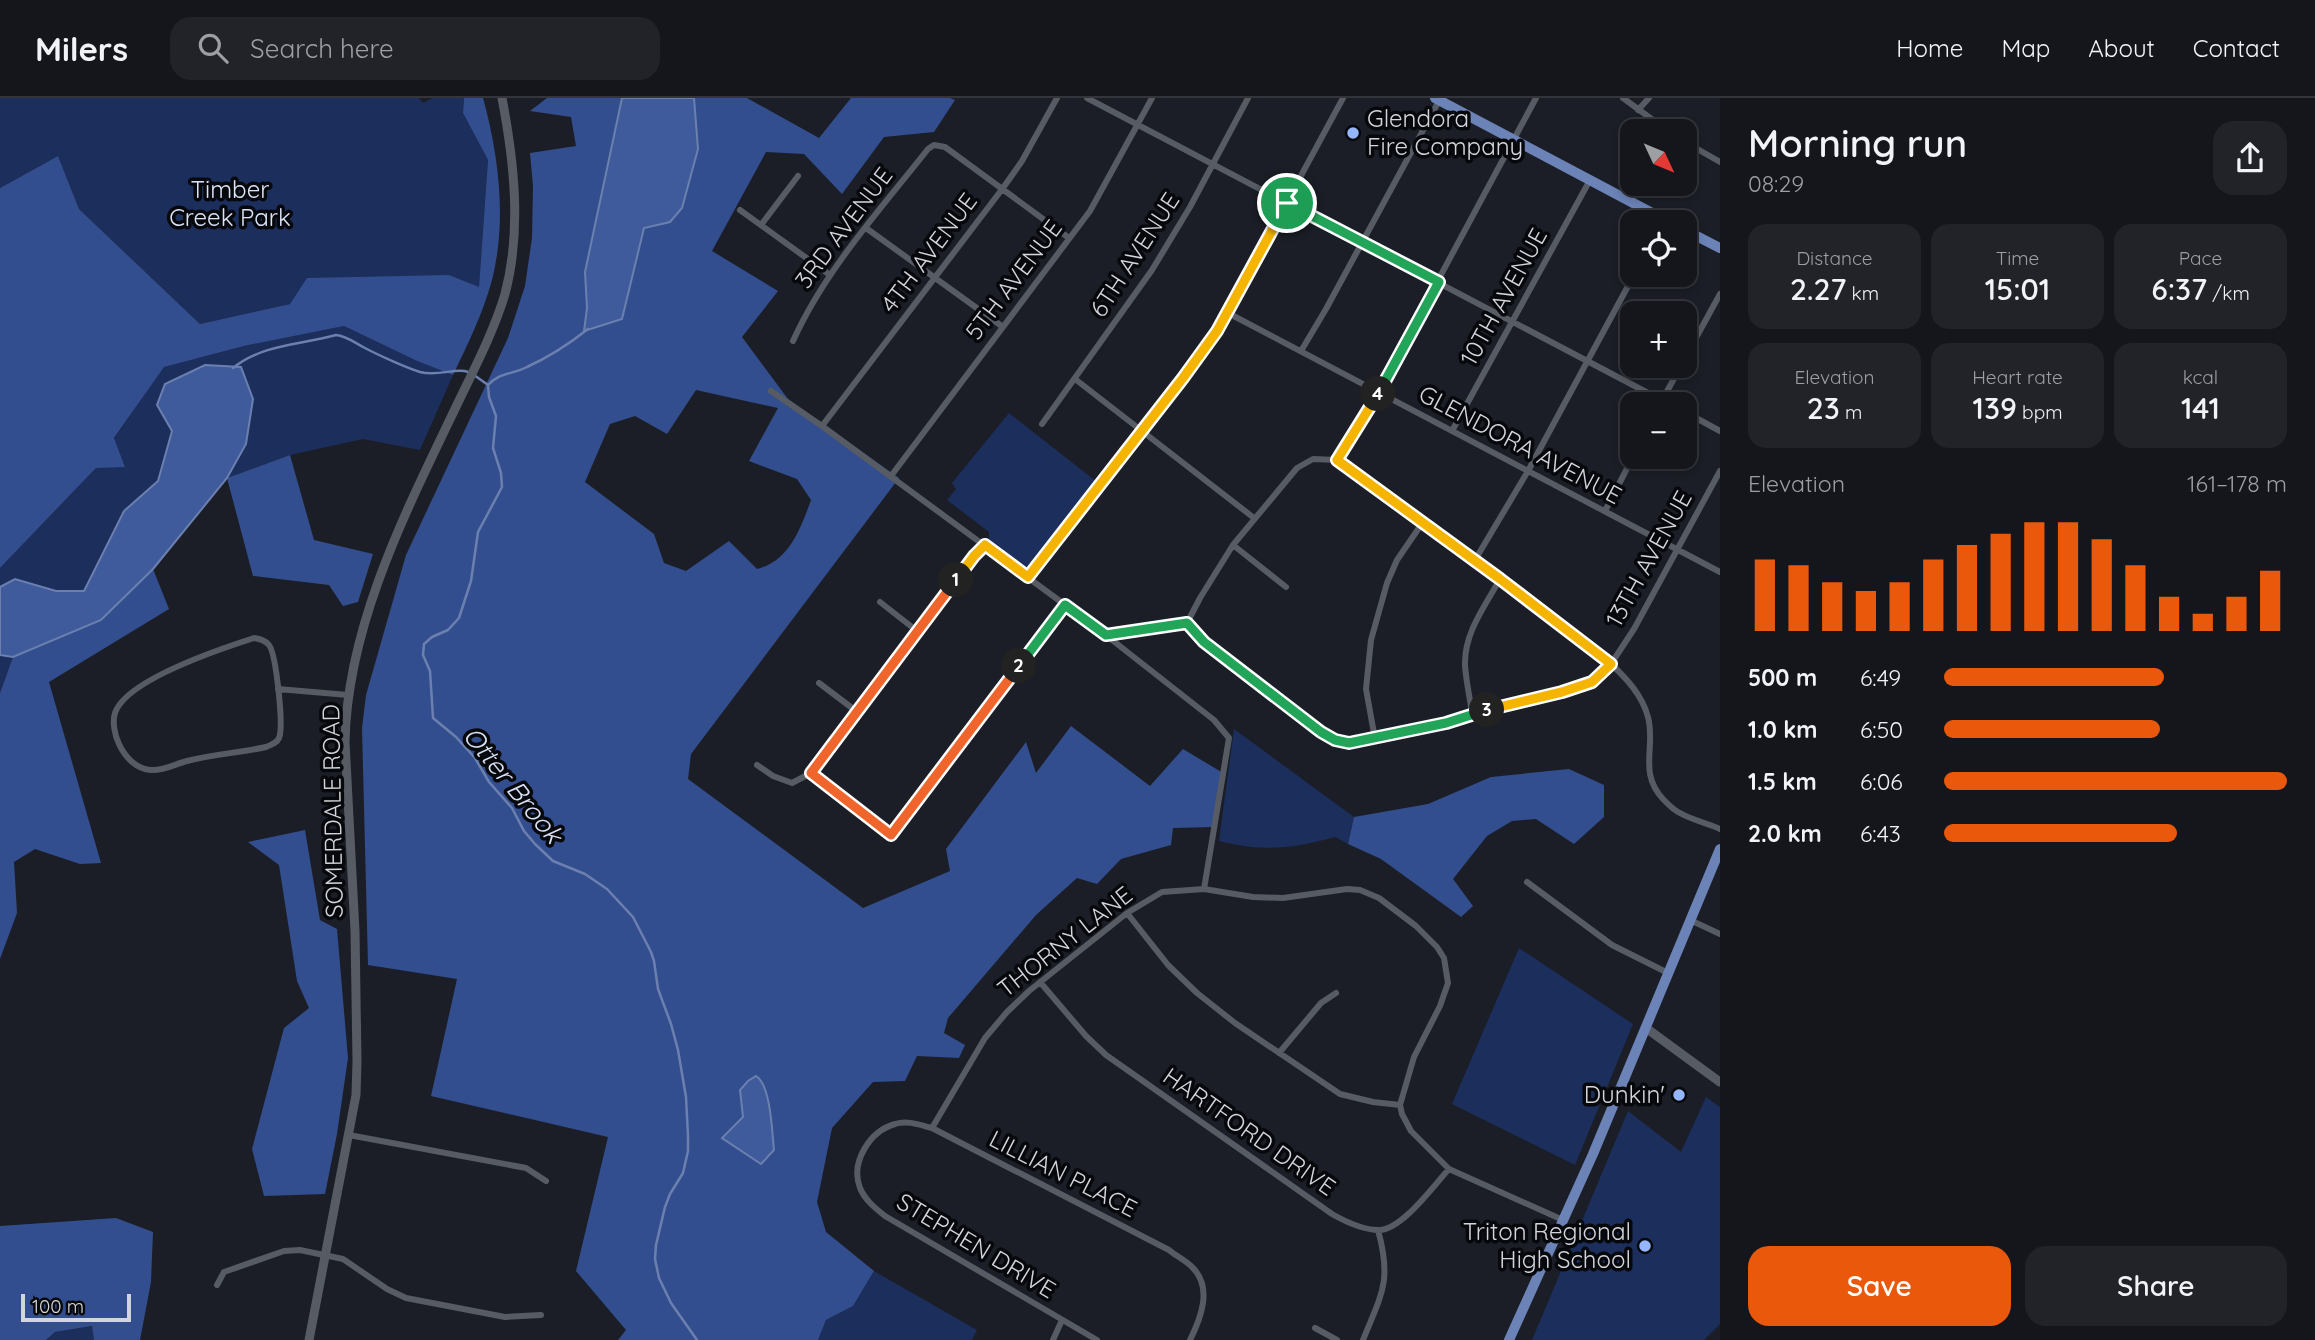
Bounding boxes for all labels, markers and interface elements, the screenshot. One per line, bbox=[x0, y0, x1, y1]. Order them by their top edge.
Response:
search box bbox=[170, 17, 660, 80]
text: Milers bbox=[35, 28, 128, 69]
icon: search bbox=[194, 29, 232, 67]
text: Search here bbox=[250, 32, 394, 65]
text: Home bbox=[1896, 33, 1963, 63]
text: Map bbox=[2001, 33, 2050, 63]
text: About bbox=[2088, 33, 2155, 63]
text: Contact bbox=[2193, 33, 2280, 63]
place label: Glendora Fire Company bbox=[1367, 103, 1523, 161]
north arrow bbox=[1620, 119, 1698, 196]
map controls bbox=[1620, 119, 1697, 469]
text: Morning run bbox=[1748, 119, 1967, 167]
button: share bbox=[2213, 121, 2287, 195]
marker: Glendora Fire Company bbox=[1345, 125, 1361, 141]
street label: 3RD AVENUE bbox=[788, 161, 898, 294]
text: 08:29 bbox=[1748, 169, 1804, 198]
pin bbox=[1257, 173, 1317, 233]
park label: Timber Creek Park bbox=[169, 174, 291, 232]
icon: arrive bbox=[1268, 184, 1306, 222]
street label: 4TH AVENUE bbox=[873, 187, 983, 318]
street label: 6TH AVENUE bbox=[1083, 187, 1186, 322]
button: locate bbox=[1620, 210, 1697, 287]
street label: 5TH AVENUE bbox=[958, 213, 1068, 345]
street label: 10TH AVENUE bbox=[1453, 223, 1553, 370]
text: Distance bbox=[1796, 246, 1873, 270]
text: Time bbox=[1996, 246, 2039, 270]
text: Pace bbox=[2179, 246, 2222, 270]
text: 2.27 bbox=[1790, 270, 1846, 308]
text: 15:01 bbox=[1985, 270, 2050, 308]
text: 6:37 bbox=[2151, 270, 2207, 308]
text: km bbox=[1846, 281, 1879, 305]
text: /km bbox=[2207, 281, 2250, 305]
button: + bbox=[1620, 301, 1697, 378]
text: Elevation bbox=[1794, 365, 1875, 389]
text: Heart rate bbox=[1972, 365, 2063, 389]
text: kcal bbox=[2183, 365, 2218, 389]
pin: 4 bbox=[1360, 376, 1396, 412]
street label: GLENDORA AVENUE bbox=[1414, 378, 1627, 510]
text: 4 bbox=[1372, 381, 1383, 405]
text: 23 bbox=[1807, 389, 1840, 427]
text: 139 bbox=[1973, 389, 2017, 427]
text: 141 bbox=[2181, 389, 2220, 427]
button: − bbox=[1620, 392, 1697, 469]
text: m bbox=[1840, 400, 1862, 424]
text: bpm bbox=[2017, 400, 2062, 424]
text: Elevation bbox=[1748, 469, 1845, 498]
text: 161–178 m bbox=[2187, 469, 2287, 498]
street label: 13TH AVENUE bbox=[1598, 485, 1698, 632]
pin: 1 bbox=[939, 562, 974, 598]
text: 1 bbox=[952, 567, 959, 591]
pin: 2 bbox=[1002, 648, 1036, 684]
text: 2 bbox=[1013, 653, 1024, 677]
text: 500 m bbox=[1748, 663, 1817, 692]
text: 6:49 bbox=[1860, 663, 1901, 692]
pin: 3 bbox=[1470, 692, 1504, 728]
text: 3 bbox=[1481, 697, 1492, 721]
street label: SOMERDALE ROAD bbox=[315, 704, 349, 918]
text: 1.0 km bbox=[1748, 715, 1818, 744]
text: 6:50 bbox=[1860, 715, 1903, 744]
water label: Otter Brook bbox=[456, 720, 572, 851]
text: 1.5 km bbox=[1748, 767, 1817, 796]
text: 6:06 bbox=[1860, 767, 1903, 796]
text: 2.0 km bbox=[1748, 819, 1822, 848]
text: 6:43 bbox=[1860, 819, 1901, 848]
street label: THORNY LANE bbox=[991, 879, 1138, 1003]
street label: HARTFORD DRIVE bbox=[1158, 1061, 1342, 1202]
place label: Dunkin' bbox=[1584, 1079, 1665, 1109]
marker: Dunkin' bbox=[1671, 1087, 1687, 1103]
street label: LILLIAN PLACE bbox=[985, 1123, 1142, 1223]
street label: STEPHEN DRIVE bbox=[892, 1186, 1061, 1304]
place label: Triton Regional High School bbox=[1463, 1216, 1631, 1274]
marker: Triton Regional High School bbox=[1637, 1238, 1653, 1254]
button: Save bbox=[1748, 1246, 2011, 1326]
button: Share bbox=[2025, 1246, 2287, 1326]
scale bar bbox=[21, 1291, 131, 1323]
text: 100 m bbox=[32, 1294, 84, 1318]

